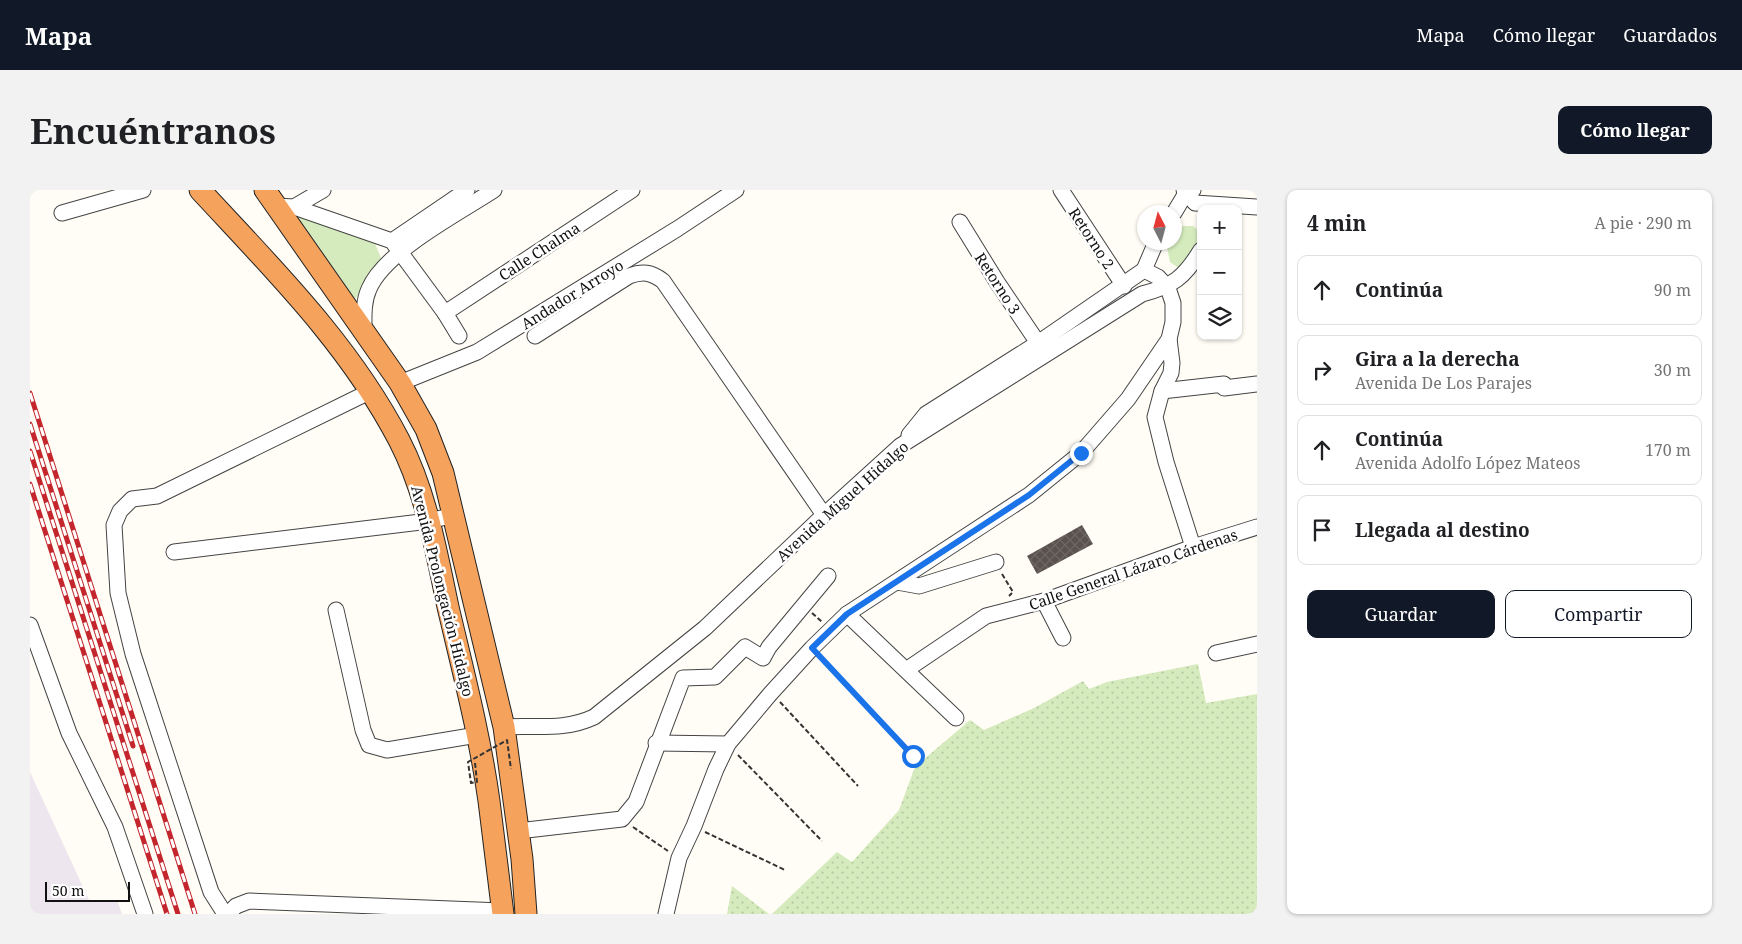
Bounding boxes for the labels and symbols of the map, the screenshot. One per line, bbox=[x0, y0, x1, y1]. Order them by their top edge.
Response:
street label: Retorno 2 bbox=[1065, 203, 1119, 273]
north arrow bbox=[1137, 205, 1182, 250]
street label: Calle Chalma bbox=[494, 217, 584, 285]
street label: Retorno 3 bbox=[971, 248, 1025, 318]
street label: Andador Arroyo bbox=[517, 255, 627, 333]
street label: Avenida Miguel Hidalgo bbox=[772, 436, 912, 566]
route end bbox=[1070, 442, 1093, 465]
street label: Avenida Prolongación Hidalgo bbox=[407, 483, 479, 699]
street label: Calle General Lázaro Cárdenas bbox=[1026, 524, 1240, 614]
route start bbox=[902, 745, 925, 768]
scale bar bbox=[45, 879, 130, 902]

